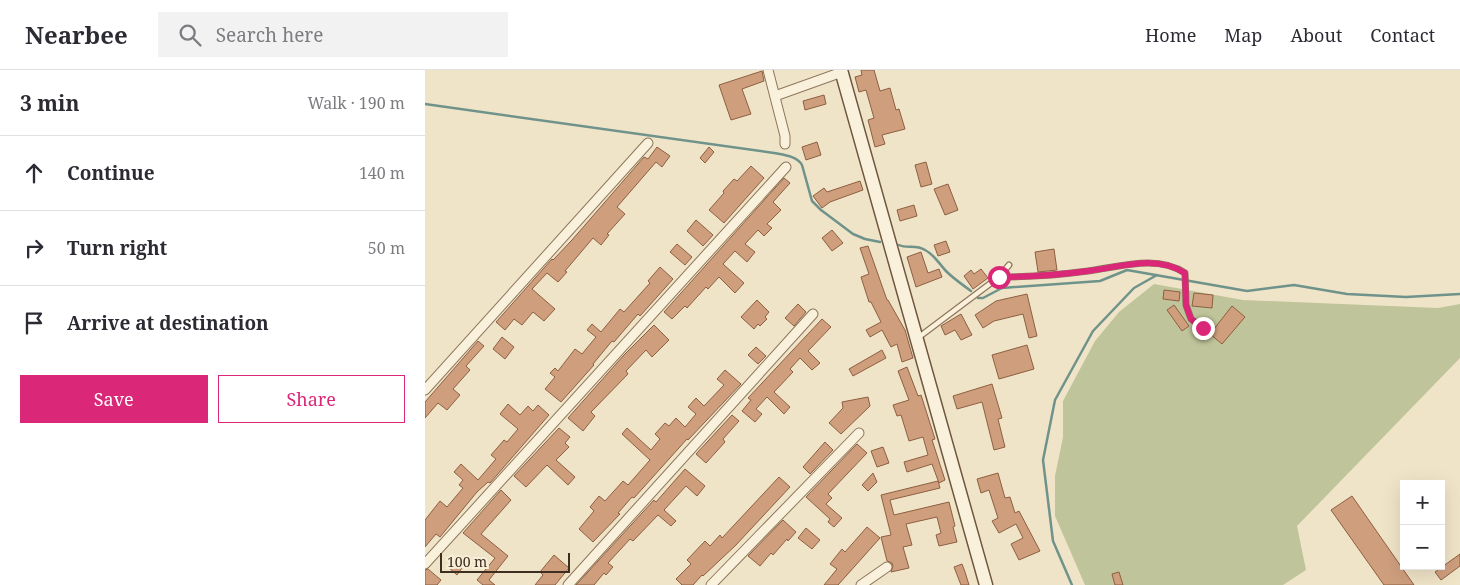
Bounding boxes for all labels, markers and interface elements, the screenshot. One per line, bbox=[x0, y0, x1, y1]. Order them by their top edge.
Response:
search box bbox=[158, 12, 508, 57]
text: Nearbee bbox=[25, 18, 128, 51]
icon: search bbox=[176, 21, 204, 49]
text: Search here bbox=[216, 22, 323, 48]
text: Home bbox=[1145, 23, 1196, 47]
text: Map bbox=[1224, 23, 1262, 47]
text: About bbox=[1290, 23, 1342, 47]
text: Contact bbox=[1370, 23, 1435, 47]
text: 3 min bbox=[20, 89, 79, 117]
text: Walk · 190 m bbox=[308, 92, 405, 114]
icon: ahead bbox=[20, 159, 48, 187]
text: Continue bbox=[67, 160, 155, 186]
text: 140 m bbox=[359, 162, 405, 184]
icon: right bbox=[20, 234, 48, 262]
text: Turn right bbox=[67, 235, 167, 261]
text: 50 m bbox=[368, 237, 405, 259]
route start bbox=[988, 266, 1011, 289]
icon: arrive bbox=[20, 309, 48, 337]
text: Arrive at destination bbox=[67, 310, 269, 336]
route end bbox=[1192, 317, 1215, 340]
button: Save bbox=[20, 375, 208, 423]
button: Share bbox=[218, 375, 405, 423]
map controls bbox=[1400, 480, 1445, 570]
button: + bbox=[1400, 480, 1445, 525]
button: − bbox=[1400, 525, 1445, 570]
scale bar bbox=[440, 550, 570, 573]
text: 100 m bbox=[447, 552, 487, 571]

